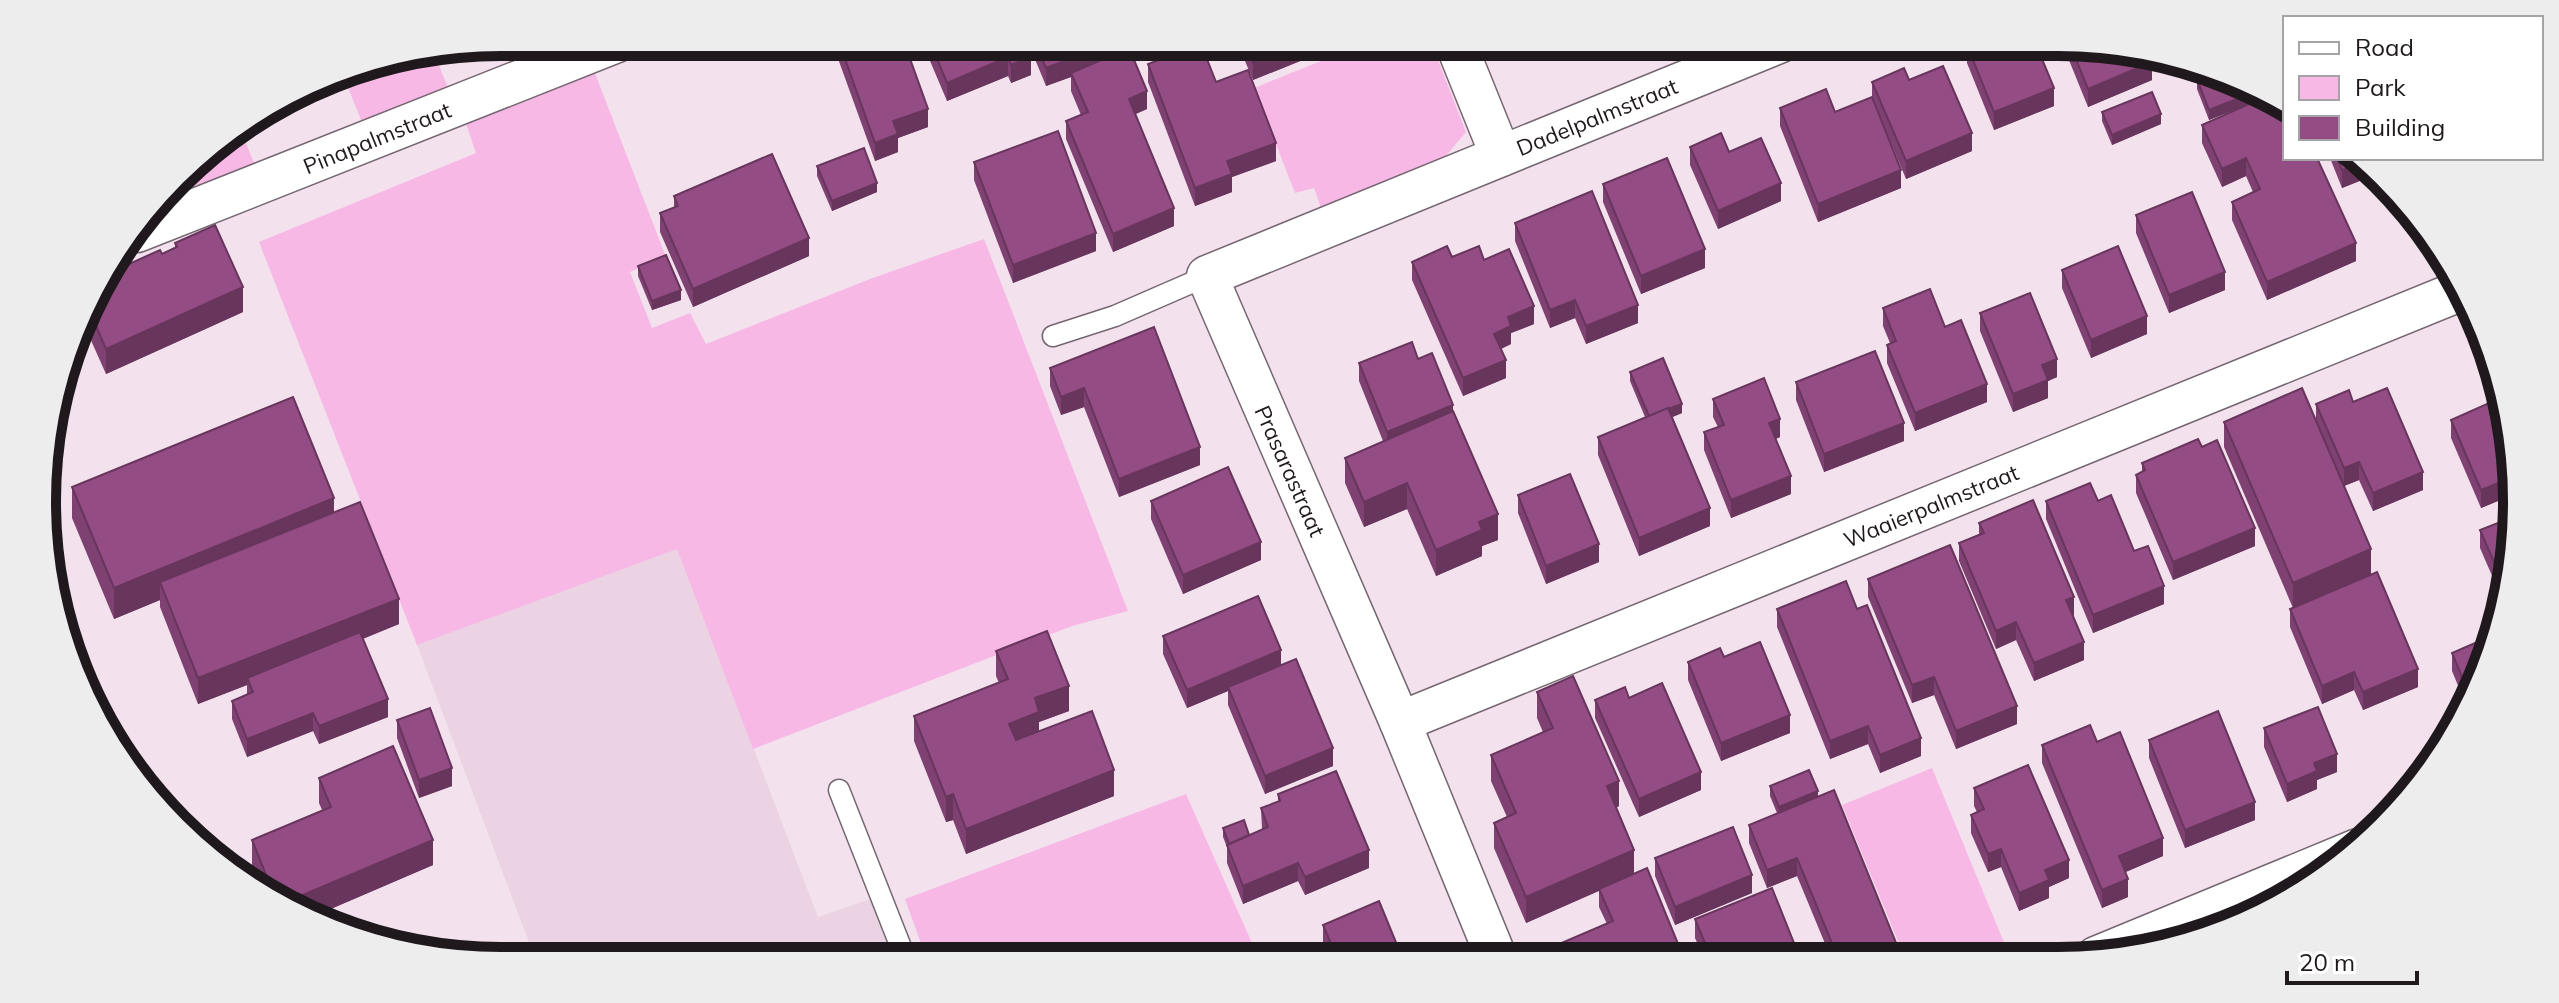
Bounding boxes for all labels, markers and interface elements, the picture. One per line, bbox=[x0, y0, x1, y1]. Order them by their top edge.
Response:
legend bbox=[2283, 16, 2543, 160]
text: Road bbox=[2355, 32, 2414, 62]
street label: Dadelpalmstraat bbox=[1512, 72, 1682, 162]
text: Park bbox=[2355, 72, 2406, 102]
street label: Pinapalmstraat bbox=[299, 95, 455, 180]
text: Building bbox=[2355, 112, 2445, 142]
street label: Prasarastraat bbox=[1249, 401, 1332, 541]
street label: Waaierpalmstraat bbox=[1839, 458, 2023, 554]
scale bar bbox=[2287, 935, 2417, 985]
text: 20 m bbox=[2299, 947, 2355, 977]

